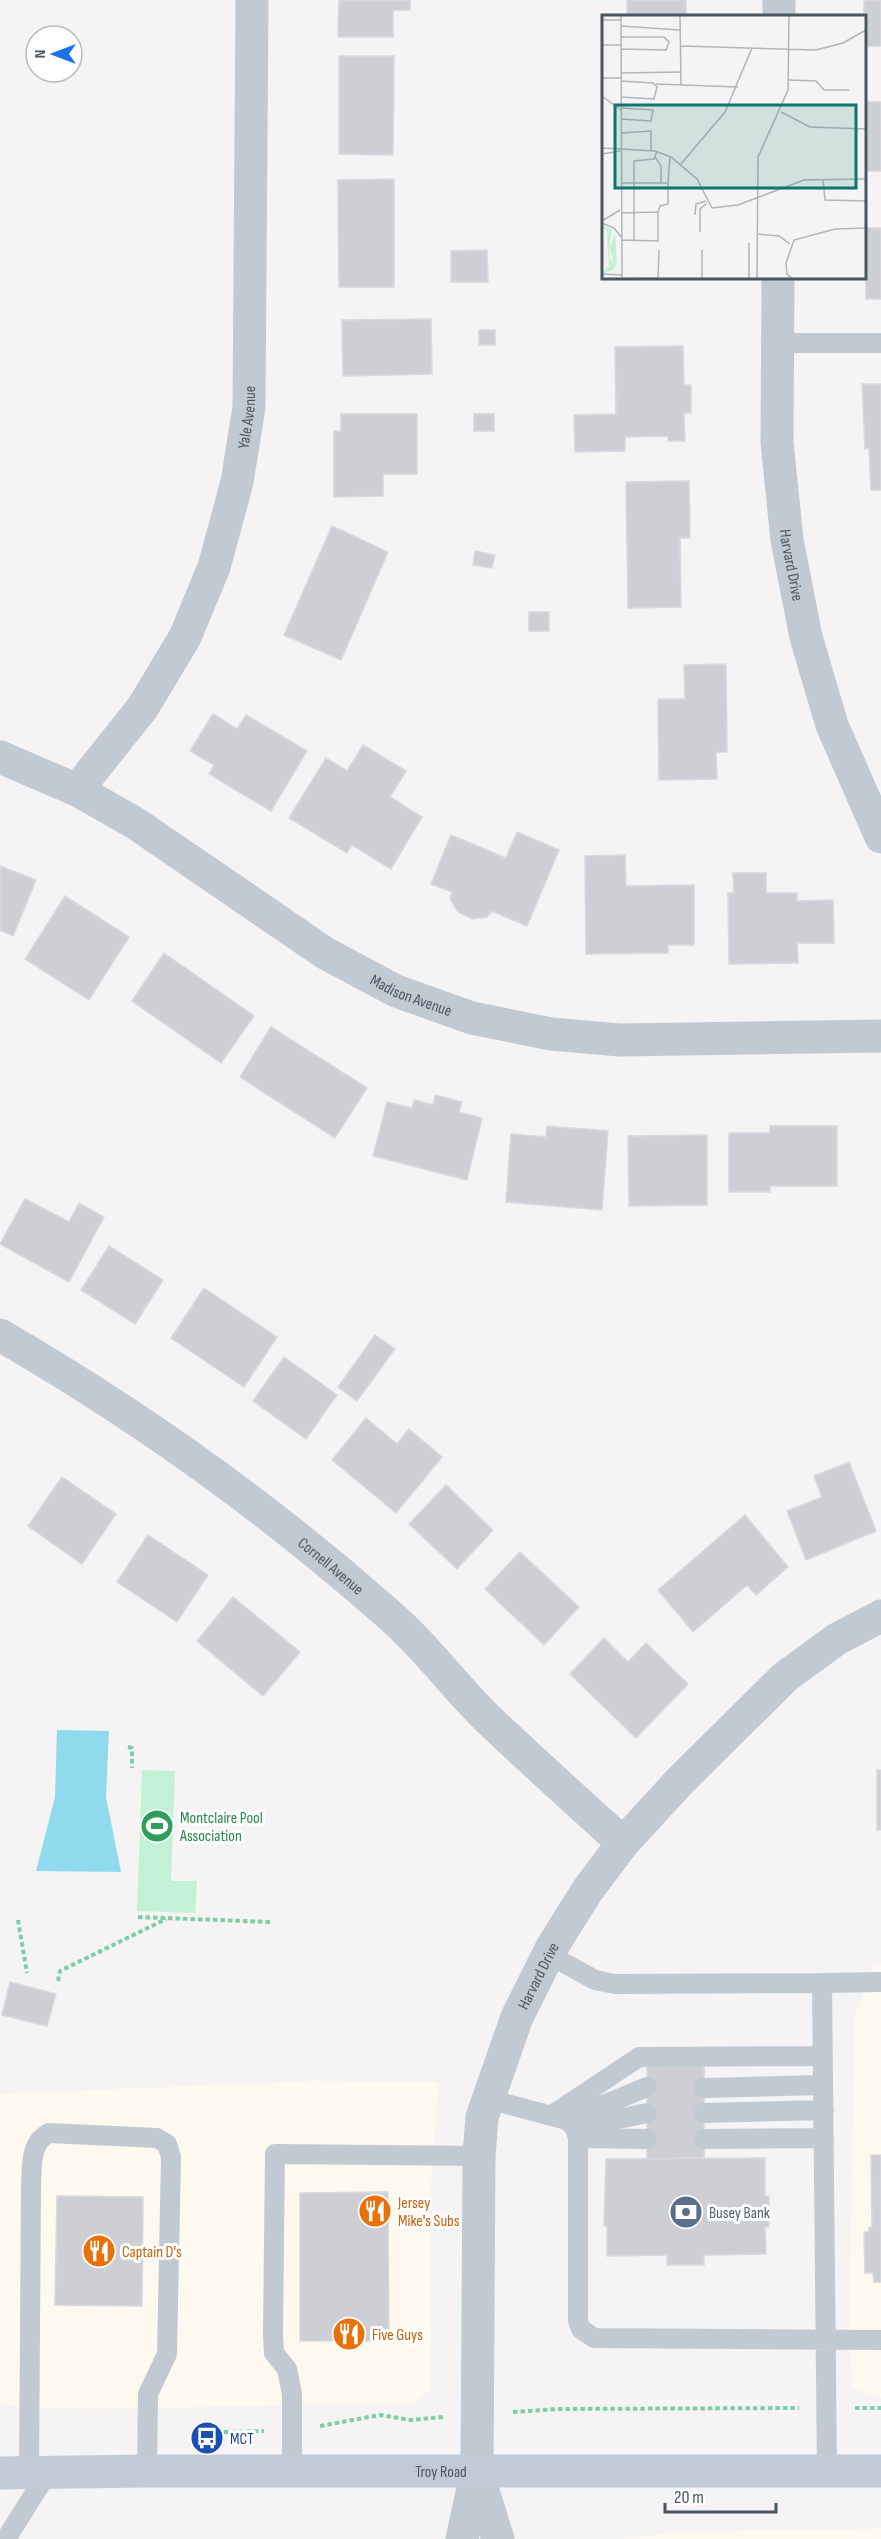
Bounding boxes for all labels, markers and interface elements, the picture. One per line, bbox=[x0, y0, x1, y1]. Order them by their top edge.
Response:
inset map bbox=[602, 15, 866, 279]
north arrow bbox=[24, 24, 84, 84]
text: N bbox=[31, 50, 50, 58]
street label: Yale Avenue bbox=[234, 386, 260, 450]
street label: Harvard Drive bbox=[775, 528, 807, 603]
street label: Madison Avenue bbox=[367, 971, 454, 1021]
street label: Cornell Avenue bbox=[294, 1534, 367, 1599]
sports icon: Montclaire Pool Association bbox=[139, 1808, 175, 1844]
place label: Montclaire Pool Association bbox=[179, 1809, 263, 1846]
street label: Harvard Drive bbox=[514, 1939, 564, 2013]
restaurant icon: Jersey Mike's Subs bbox=[357, 2193, 393, 2229]
place label: Jersey Mike's Subs bbox=[397, 2194, 460, 2231]
bank icon: Busey Bank bbox=[668, 2194, 704, 2230]
place label: Busey Bank bbox=[709, 2204, 770, 2223]
restaurant icon: Captain D's bbox=[81, 2233, 117, 2269]
place label: Captain D's bbox=[122, 2243, 182, 2262]
restaurant icon: Five Guys bbox=[331, 2316, 367, 2352]
place label: Five Guys bbox=[372, 2326, 423, 2345]
bus stop icon: MCT bbox=[189, 2420, 225, 2456]
place label: MCT bbox=[230, 2430, 254, 2449]
street label: Troy Road bbox=[415, 2463, 467, 2482]
scale bar bbox=[665, 2476, 776, 2514]
text: 20 m bbox=[674, 2487, 704, 2508]

